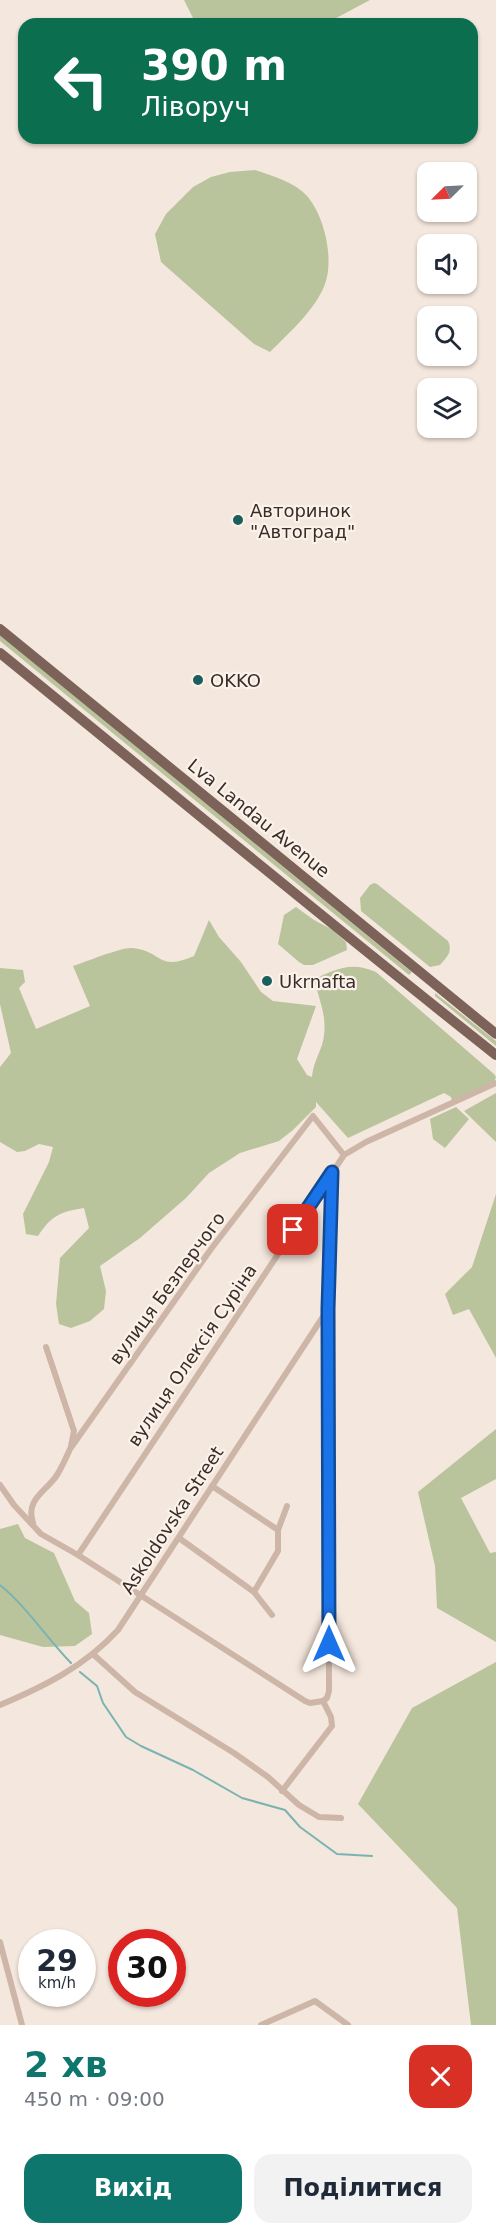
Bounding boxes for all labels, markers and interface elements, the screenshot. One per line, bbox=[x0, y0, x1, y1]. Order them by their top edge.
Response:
text: 390 m bbox=[141, 41, 287, 90]
icon: left bbox=[42, 42, 120, 120]
text: Ліворуч bbox=[141, 91, 250, 122]
north arrow bbox=[417, 162, 477, 222]
map controls bbox=[417, 162, 477, 438]
button: sound bbox=[417, 234, 477, 294]
button: search bbox=[417, 306, 477, 366]
button: layers bbox=[417, 378, 477, 438]
place label: Авторинок "Автоград" bbox=[250, 500, 355, 542]
marker: Авторинок "Автоград" bbox=[231, 513, 245, 527]
place label: OKKO bbox=[210, 670, 261, 691]
marker: OKKO bbox=[191, 673, 205, 687]
street label: Lva Landau Avenue bbox=[184, 754, 334, 882]
place label: Ukrnafta bbox=[279, 971, 356, 992]
marker: Ukrnafta bbox=[260, 974, 274, 988]
pin bbox=[267, 1204, 318, 1255]
street label: вулиця Безперчого bbox=[105, 1208, 229, 1368]
icon: arrive bbox=[276, 1213, 309, 1246]
street label: вулиця Олексія Суріна bbox=[123, 1260, 261, 1450]
street label: Askoldovska Street bbox=[116, 1442, 228, 1598]
position arrow bbox=[297, 1612, 361, 1676]
speed limit sign: 30 bbox=[108, 1929, 186, 2007]
text: 29 bbox=[36, 1943, 78, 1978]
text: km/h bbox=[38, 1974, 76, 1992]
text: 2 хв bbox=[24, 2044, 108, 2085]
button: close bbox=[409, 2045, 472, 2108]
text: 450 m · 09:00 bbox=[24, 2087, 165, 2111]
button: Вихід bbox=[24, 2154, 242, 2223]
button: Поділитися bbox=[254, 2154, 472, 2223]

